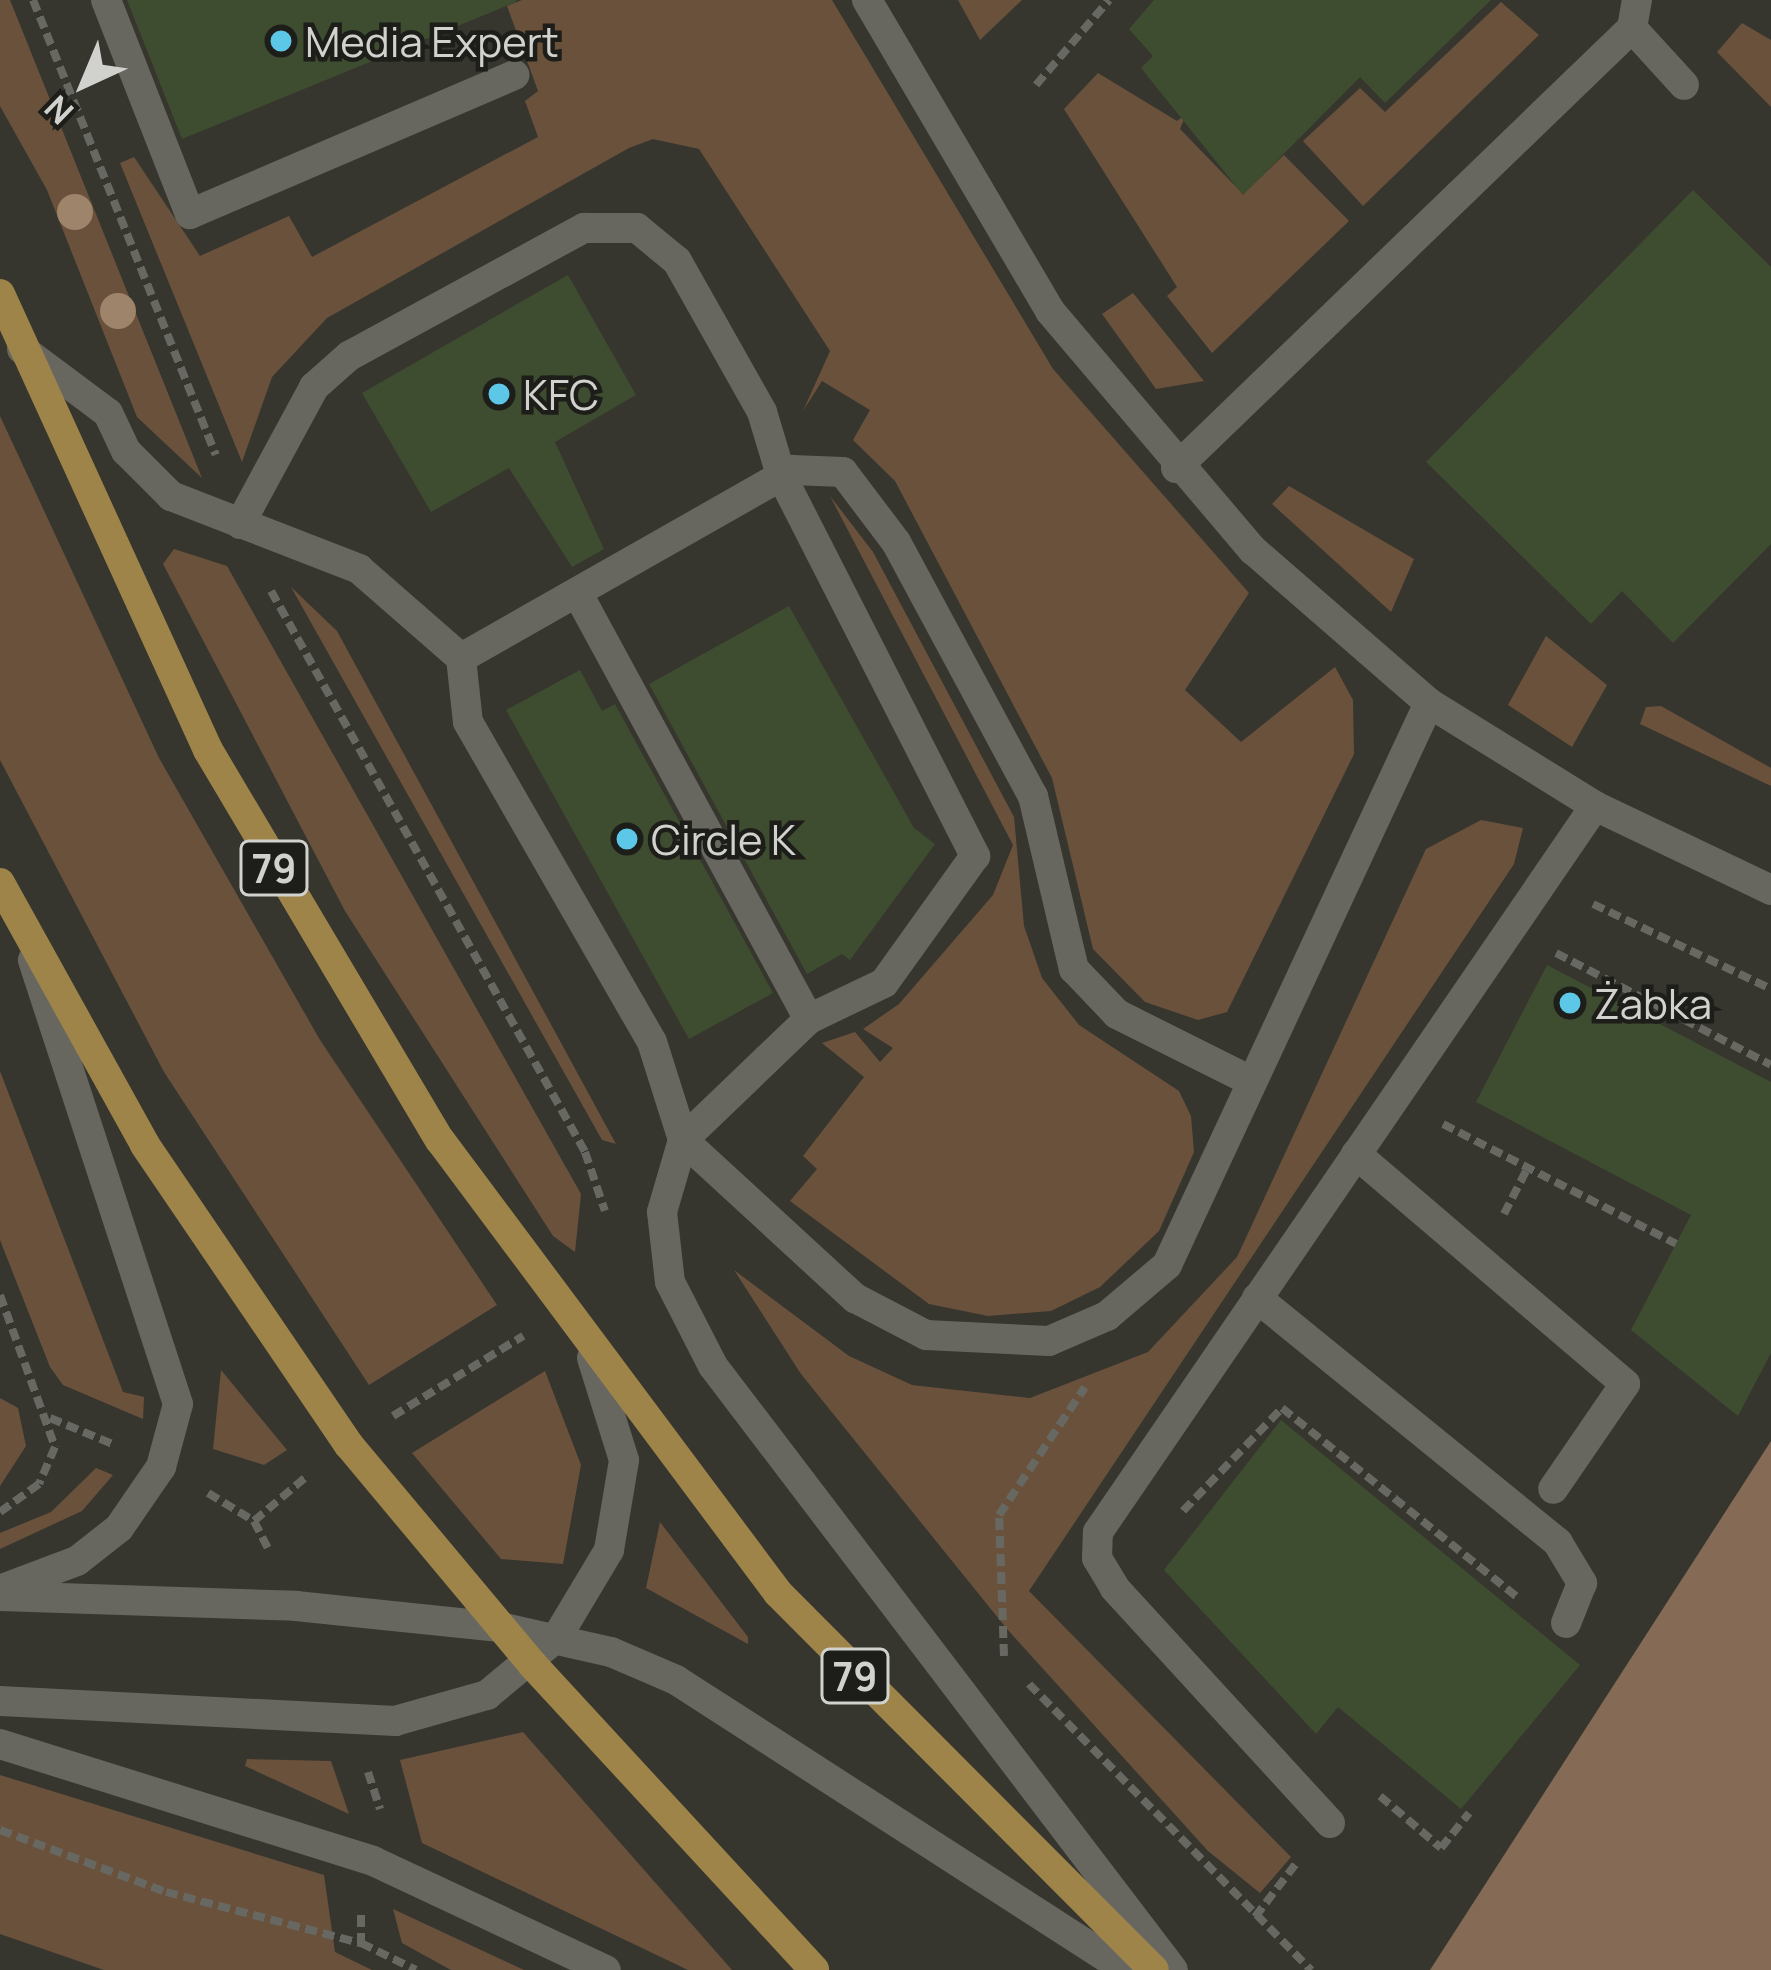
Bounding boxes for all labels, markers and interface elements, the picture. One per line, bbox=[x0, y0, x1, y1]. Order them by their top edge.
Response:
place label: Media Expert bbox=[305, 16, 559, 66]
north arrow bbox=[24, 24, 144, 144]
marker: Media Expert bbox=[268, 28, 294, 54]
text: N bbox=[34, 86, 83, 135]
place label: KFC bbox=[523, 369, 599, 419]
marker: KFC bbox=[486, 381, 512, 407]
place label: Circle K bbox=[651, 814, 796, 864]
marker: Circle K bbox=[614, 826, 640, 852]
road number: 79 bbox=[238, 835, 310, 901]
place label: Żabka bbox=[1594, 978, 1712, 1028]
marker: Żabka bbox=[1557, 990, 1583, 1016]
road number: 79 bbox=[819, 1643, 891, 1709]

